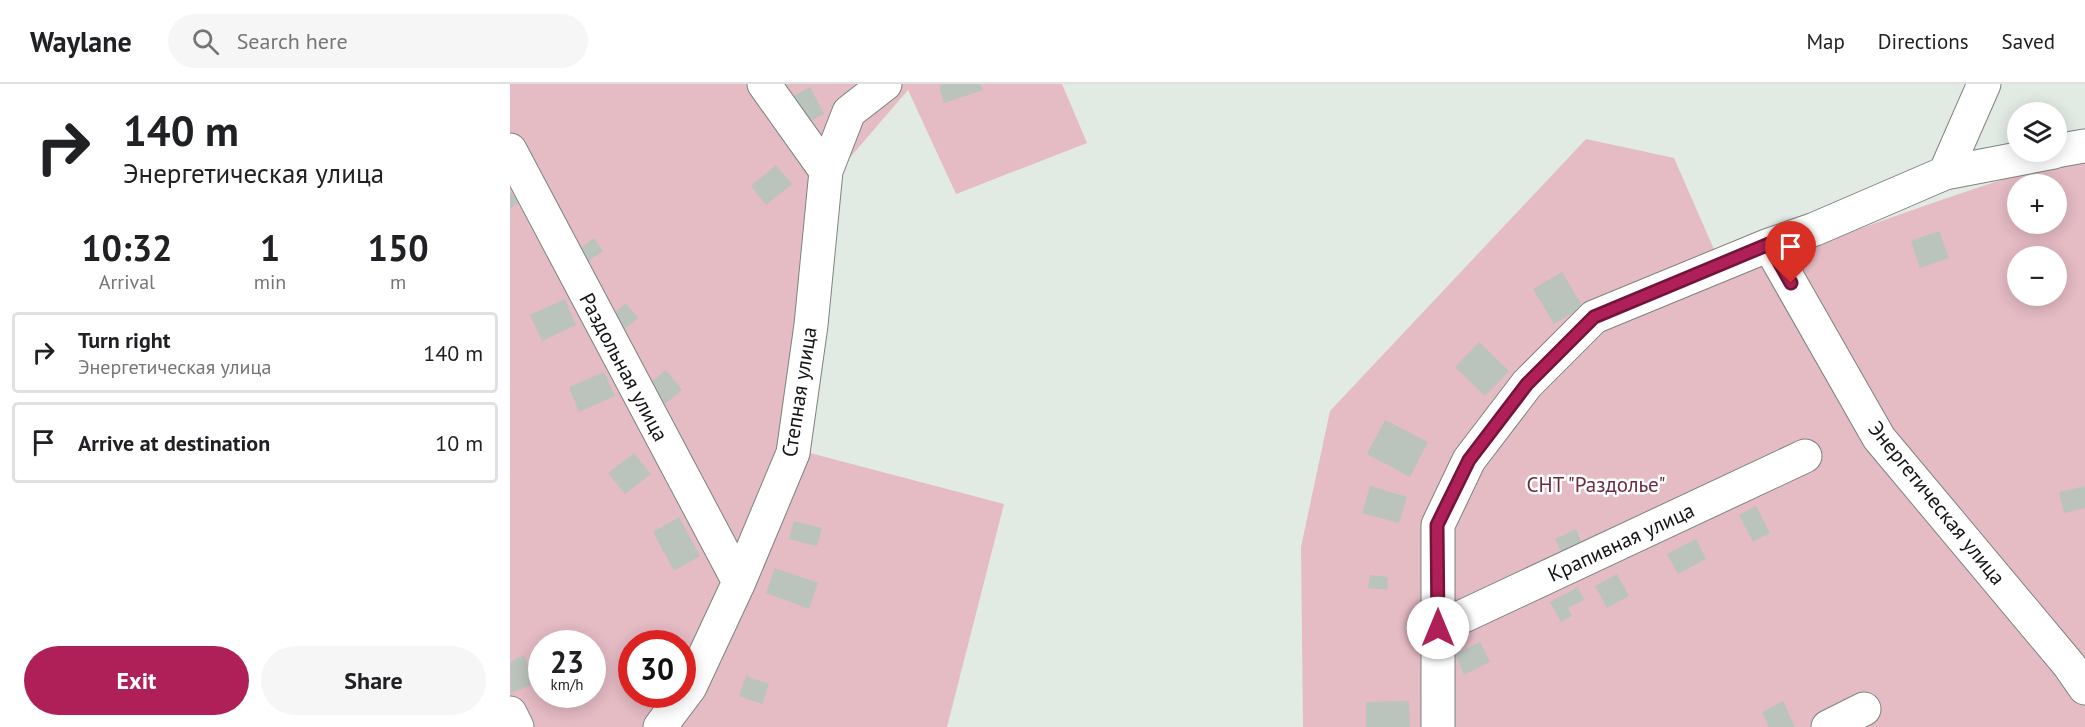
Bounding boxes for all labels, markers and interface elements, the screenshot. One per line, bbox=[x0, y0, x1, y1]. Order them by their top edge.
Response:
search box bbox=[168, 14, 588, 68]
text: Waylane bbox=[30, 23, 132, 60]
icon: search bbox=[189, 25, 222, 58]
text: Search here bbox=[237, 27, 348, 55]
text: Map bbox=[1806, 28, 1845, 55]
text: Directions bbox=[1878, 28, 1969, 55]
text: Saved bbox=[2002, 28, 2055, 55]
map controls bbox=[2007, 102, 2067, 306]
button: layers bbox=[2007, 102, 2067, 162]
text: 140 m bbox=[123, 103, 239, 158]
icon: right bbox=[24, 108, 102, 186]
text: Энергетическая улица bbox=[123, 156, 384, 190]
button: + bbox=[2007, 174, 2067, 234]
pin bbox=[1765, 221, 1816, 283]
text: 10:32 bbox=[81, 224, 173, 271]
text: 1 bbox=[260, 224, 280, 271]
text: 150 bbox=[368, 224, 429, 271]
icon: arrive bbox=[1774, 230, 1807, 263]
button: − bbox=[2007, 246, 2067, 306]
text: Arrival bbox=[99, 269, 155, 295]
text: min bbox=[254, 269, 286, 295]
text: m bbox=[390, 269, 406, 295]
street label: Раздольная улица bbox=[574, 288, 674, 446]
street label: Степная улица bbox=[775, 325, 823, 459]
text: Turn right bbox=[78, 326, 170, 354]
icon: right bbox=[27, 336, 60, 369]
text: 140 m bbox=[423, 339, 483, 367]
text: Энергетическая улица bbox=[78, 354, 271, 380]
street label: Энергетическая улица bbox=[1863, 416, 2011, 590]
icon: arrive bbox=[27, 426, 60, 459]
text: Arrive at destination bbox=[78, 429, 270, 457]
text: 10 m bbox=[435, 429, 483, 457]
park label: СНТ "Раздолье" bbox=[1527, 471, 1665, 498]
street label: Крапивная улица bbox=[1543, 496, 1699, 588]
position arrow bbox=[1406, 596, 1470, 660]
speed limit sign: 30 bbox=[618, 630, 696, 708]
text: 23 bbox=[550, 642, 584, 681]
button: Exit bbox=[24, 646, 249, 715]
button: Share bbox=[261, 646, 486, 715]
text: km/h bbox=[551, 675, 583, 694]

